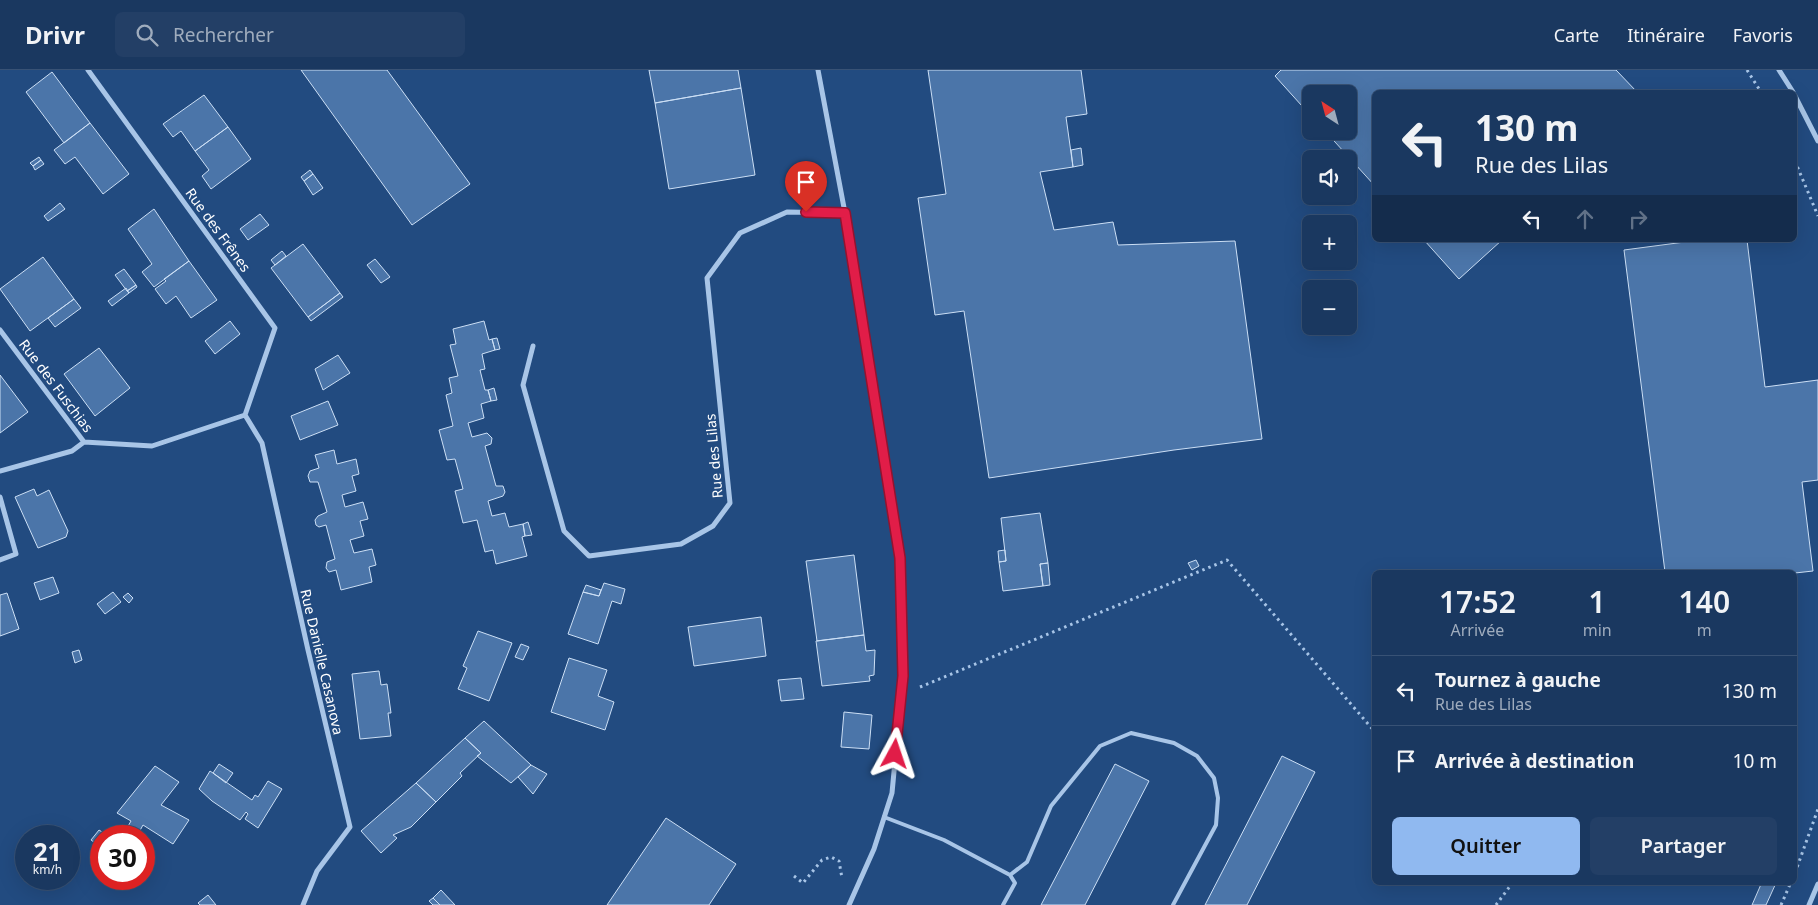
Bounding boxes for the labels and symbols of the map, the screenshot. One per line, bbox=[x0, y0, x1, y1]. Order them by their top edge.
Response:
north arrow bbox=[1302, 85, 1358, 140]
pin bbox=[785, 161, 827, 212]
street label: Rue des Frênes bbox=[181, 184, 256, 276]
street label: Rue des Fuschias bbox=[15, 335, 98, 436]
street label: Rue des Lilas bbox=[700, 413, 727, 499]
street label: Rue Danielle Casanova bbox=[296, 587, 348, 737]
position arrow bbox=[868, 727, 920, 779]
speed limit sign: 30 bbox=[90, 825, 155, 890]

